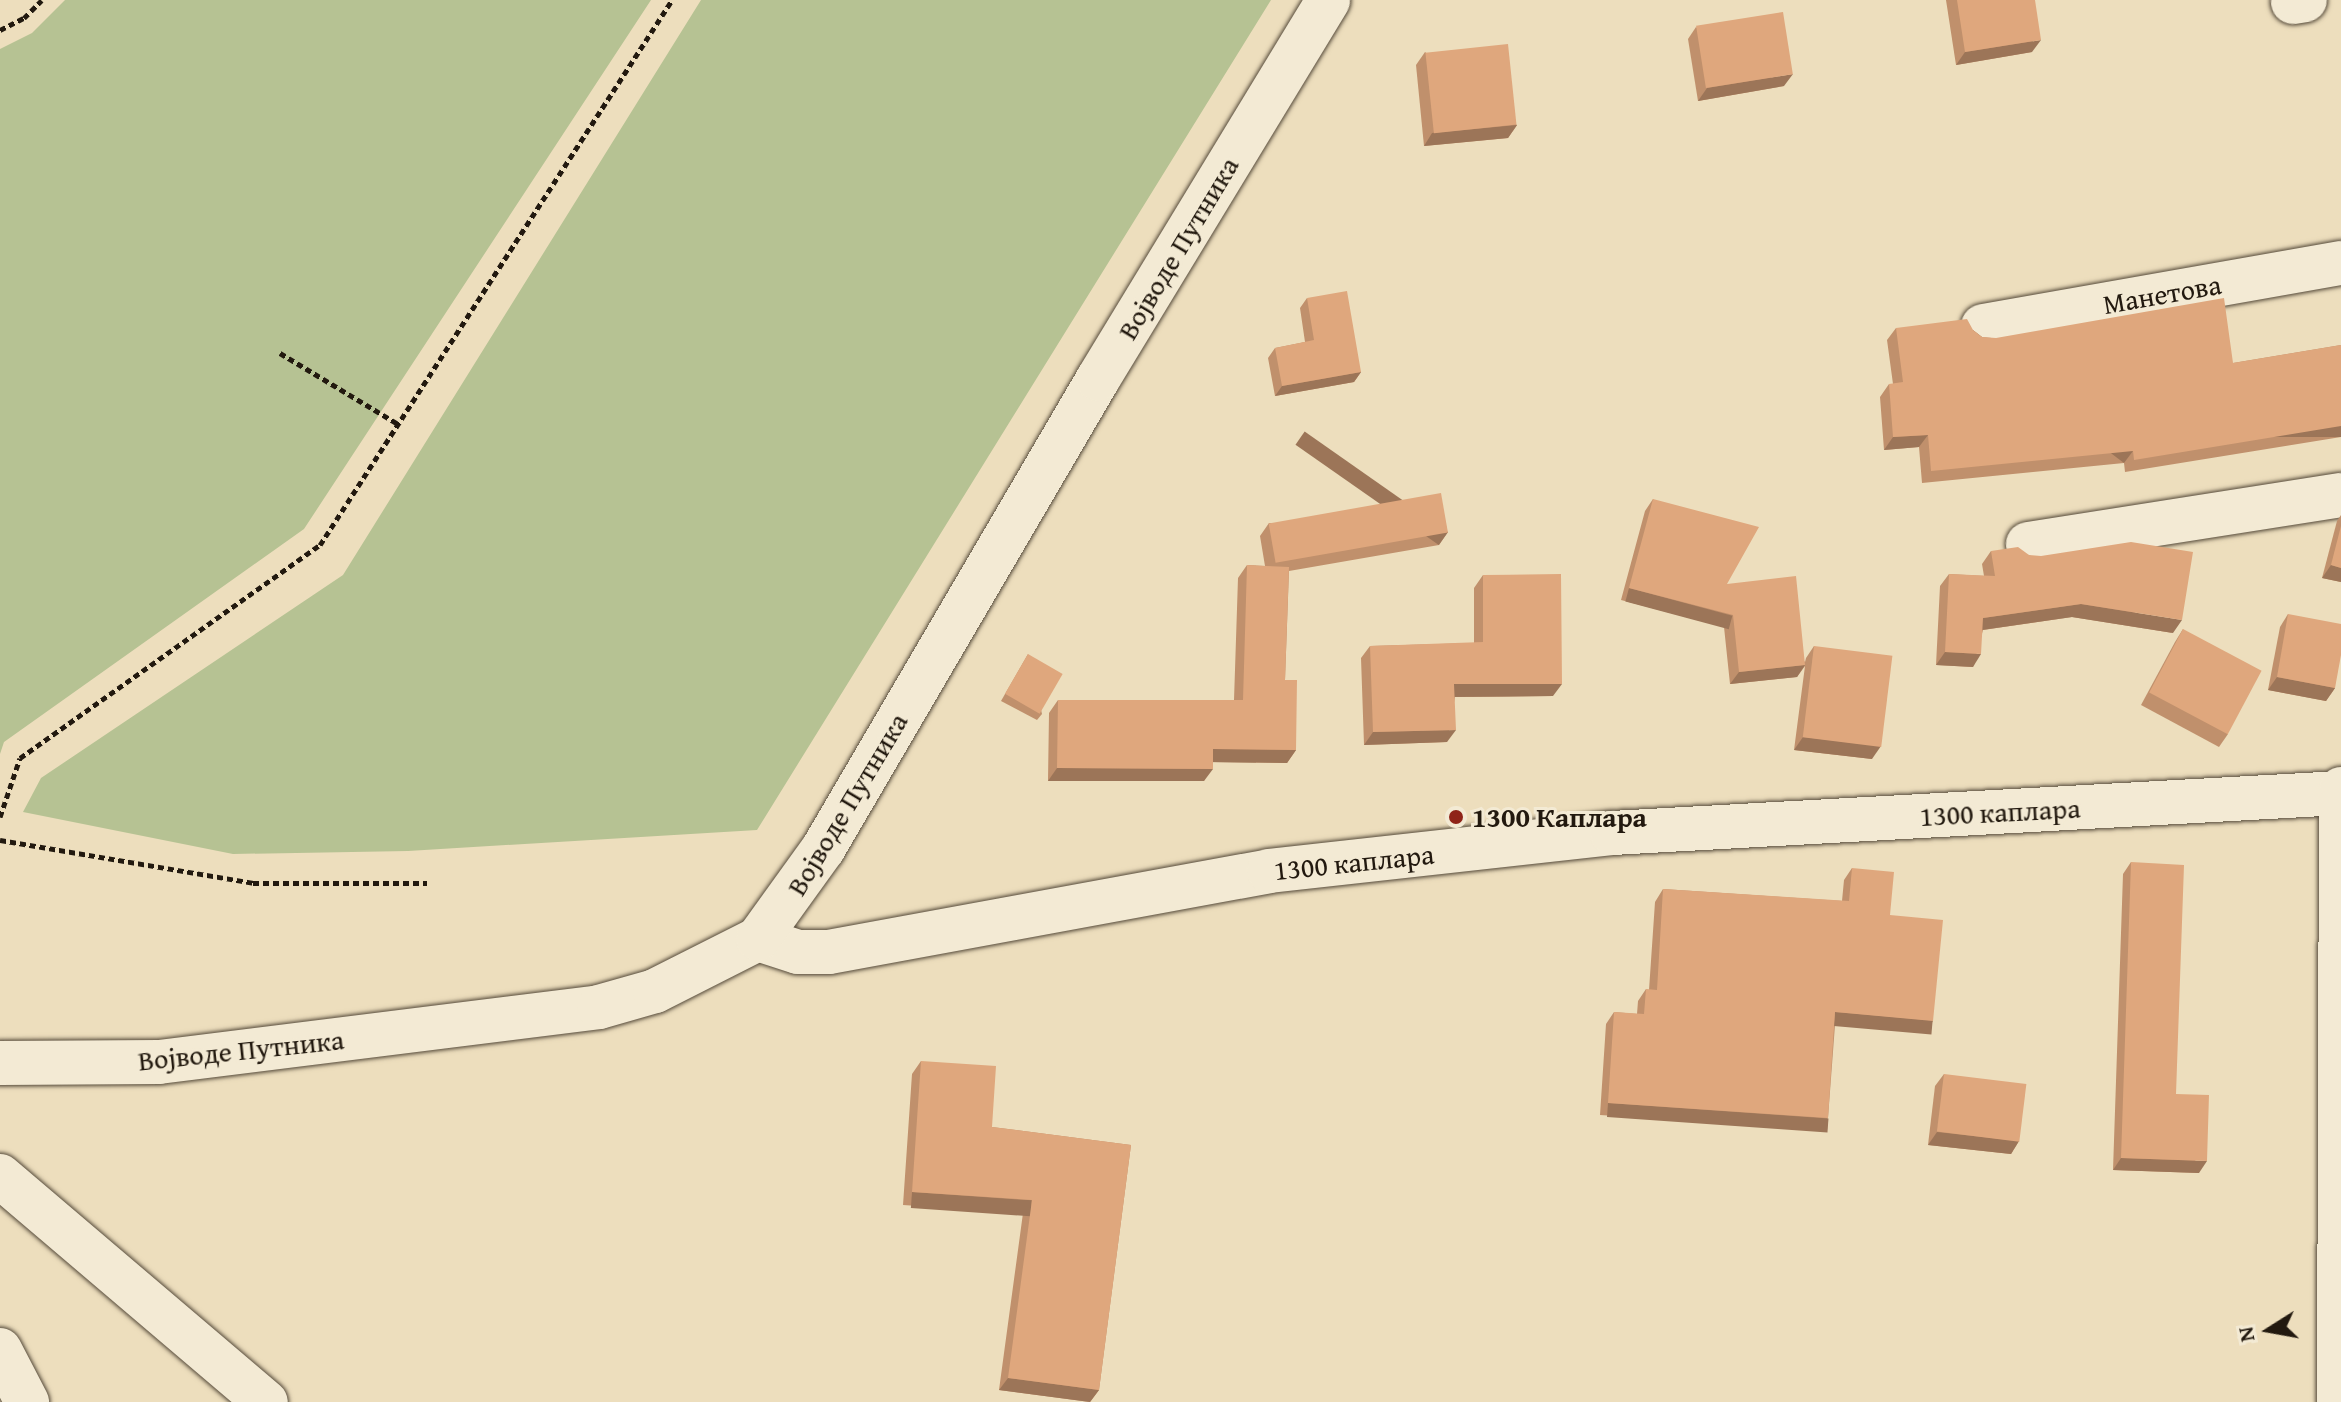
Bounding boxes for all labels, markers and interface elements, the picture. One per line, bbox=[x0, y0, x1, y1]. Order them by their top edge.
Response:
street label: Војводе Путника bbox=[1110, 151, 1246, 345]
street label: Манетова bbox=[2100, 267, 2224, 321]
street label: Војводе Путника bbox=[779, 707, 915, 901]
street label: 1300 каплара bbox=[1919, 791, 2081, 833]
place label: 1300 Каплара bbox=[1472, 800, 1647, 834]
marker: 1300 Каплара bbox=[1447, 808, 1465, 826]
street label: 1300 каплара bbox=[1272, 837, 1436, 887]
street label: Војводе Путника bbox=[136, 1022, 346, 1078]
north arrow bbox=[2229, 1290, 2309, 1370]
text: N bbox=[2228, 1324, 2263, 1345]

